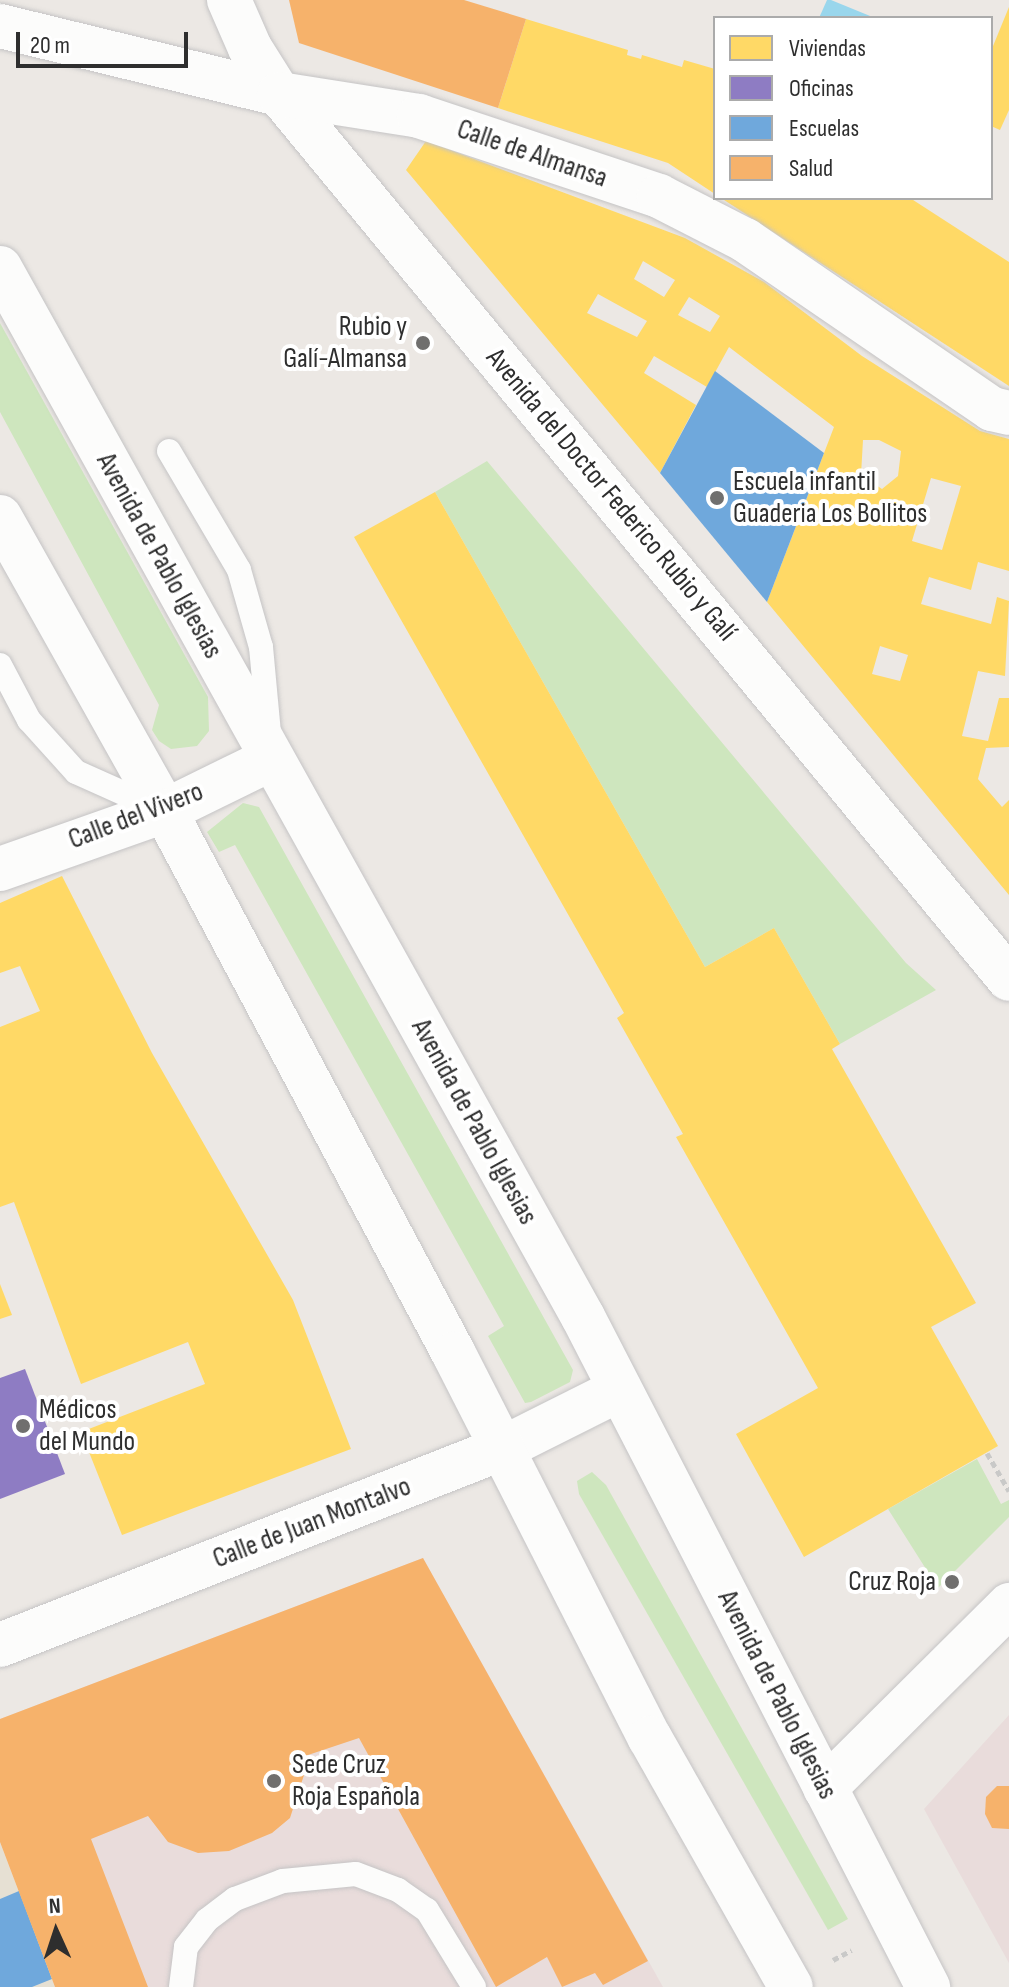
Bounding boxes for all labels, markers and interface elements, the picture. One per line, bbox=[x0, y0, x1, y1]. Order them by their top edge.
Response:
scale bar bbox=[20, 16, 192, 66]
legend bbox=[713, 16, 993, 200]
text: 20 m bbox=[30, 31, 70, 60]
text: Viviendas bbox=[789, 34, 866, 63]
text: Oficinas bbox=[789, 74, 854, 103]
street label: Calle de Almansa bbox=[453, 113, 611, 195]
text: Escuelas bbox=[789, 114, 859, 143]
text: Salud bbox=[789, 154, 833, 183]
place label: Rubio y Galí-Almansa bbox=[283, 310, 407, 376]
marker: Rubio y Galí-Almansa bbox=[414, 334, 432, 352]
street label: Avenida del Doctor Federico Rubio y Galí bbox=[479, 342, 743, 648]
street label: Avenida de Pablo Iglesias bbox=[89, 447, 229, 665]
place label: Escuela infantil Guaderia Los Bollitos bbox=[733, 465, 927, 531]
marker: Escuela infantil Guaderia Los Bollitos bbox=[708, 489, 726, 507]
street label: Calle del Vivero bbox=[64, 775, 208, 857]
street label: Avenida de Pablo Iglesias bbox=[404, 1013, 544, 1231]
place label: Médicos del Mundo bbox=[39, 1393, 135, 1459]
marker: Médicos del Mundo bbox=[14, 1417, 32, 1435]
street label: Calle de Juan Montalvo bbox=[208, 1470, 416, 1576]
place label: Cruz Roja bbox=[848, 1565, 936, 1599]
marker: Cruz Roja bbox=[943, 1573, 961, 1591]
street label: Avenida de Pablo Iglesias bbox=[710, 1585, 844, 1805]
place label: Sede Cruz Roja Española bbox=[292, 1748, 420, 1814]
marker: Sede Cruz Roja Española bbox=[263, 1770, 285, 1792]
north arrow bbox=[16, 1891, 96, 1971]
text: N bbox=[48, 1893, 61, 1920]

